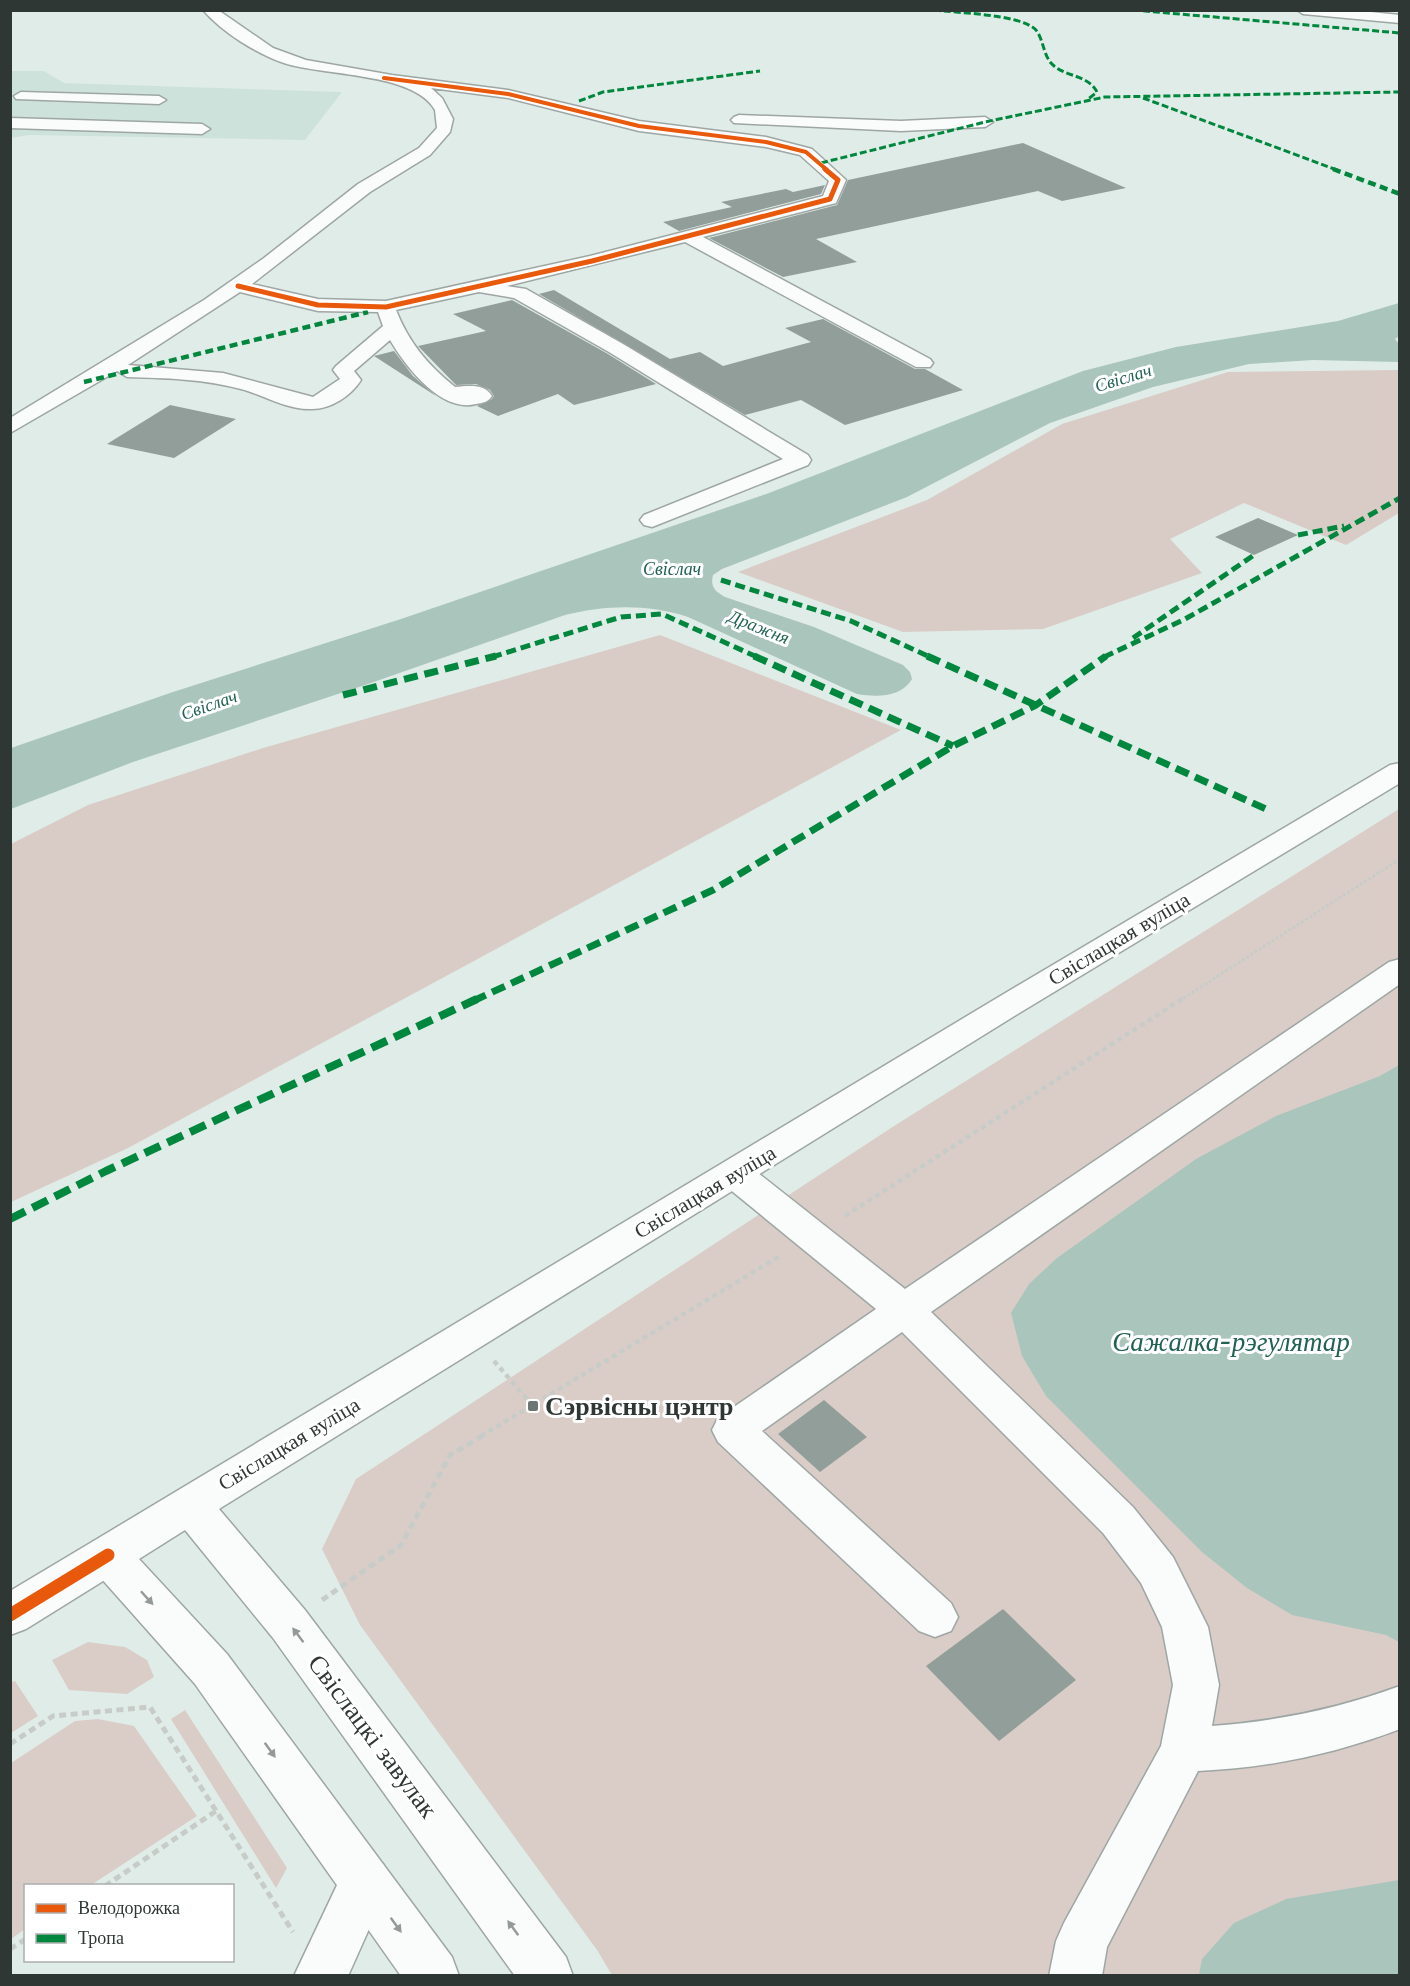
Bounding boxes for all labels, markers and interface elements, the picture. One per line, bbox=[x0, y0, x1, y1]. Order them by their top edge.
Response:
water label: Свіслач bbox=[1092, 359, 1154, 397]
water label: Свіслач bbox=[643, 558, 701, 580]
water label: Дражня bbox=[724, 604, 793, 649]
water label: Свіслач bbox=[178, 685, 240, 725]
street label: Свіслацкая вуліца bbox=[1043, 886, 1195, 992]
street label: Свіслацкая вуліца bbox=[629, 1139, 781, 1245]
water label: Сажалка-рэгулятар bbox=[1112, 1325, 1350, 1358]
place label: Сэрвісны цэнтр bbox=[545, 1390, 734, 1422]
street label: Свіслацкая вуліца bbox=[213, 1391, 365, 1497]
marker: Сэрвісны цэнтр bbox=[526, 1399, 540, 1413]
one-way arrow bbox=[140, 1590, 153, 1605]
one-way arrow bbox=[292, 1628, 304, 1644]
street label: Свіслацкі завулак bbox=[301, 1648, 445, 1824]
one-way arrow bbox=[263, 1742, 275, 1757]
legend bbox=[24, 1884, 234, 1962]
text: Велодорожка bbox=[78, 1897, 180, 1919]
one-way arrow bbox=[390, 1917, 402, 1933]
one-way arrow bbox=[507, 1920, 519, 1936]
text: Тропа bbox=[78, 1927, 124, 1949]

